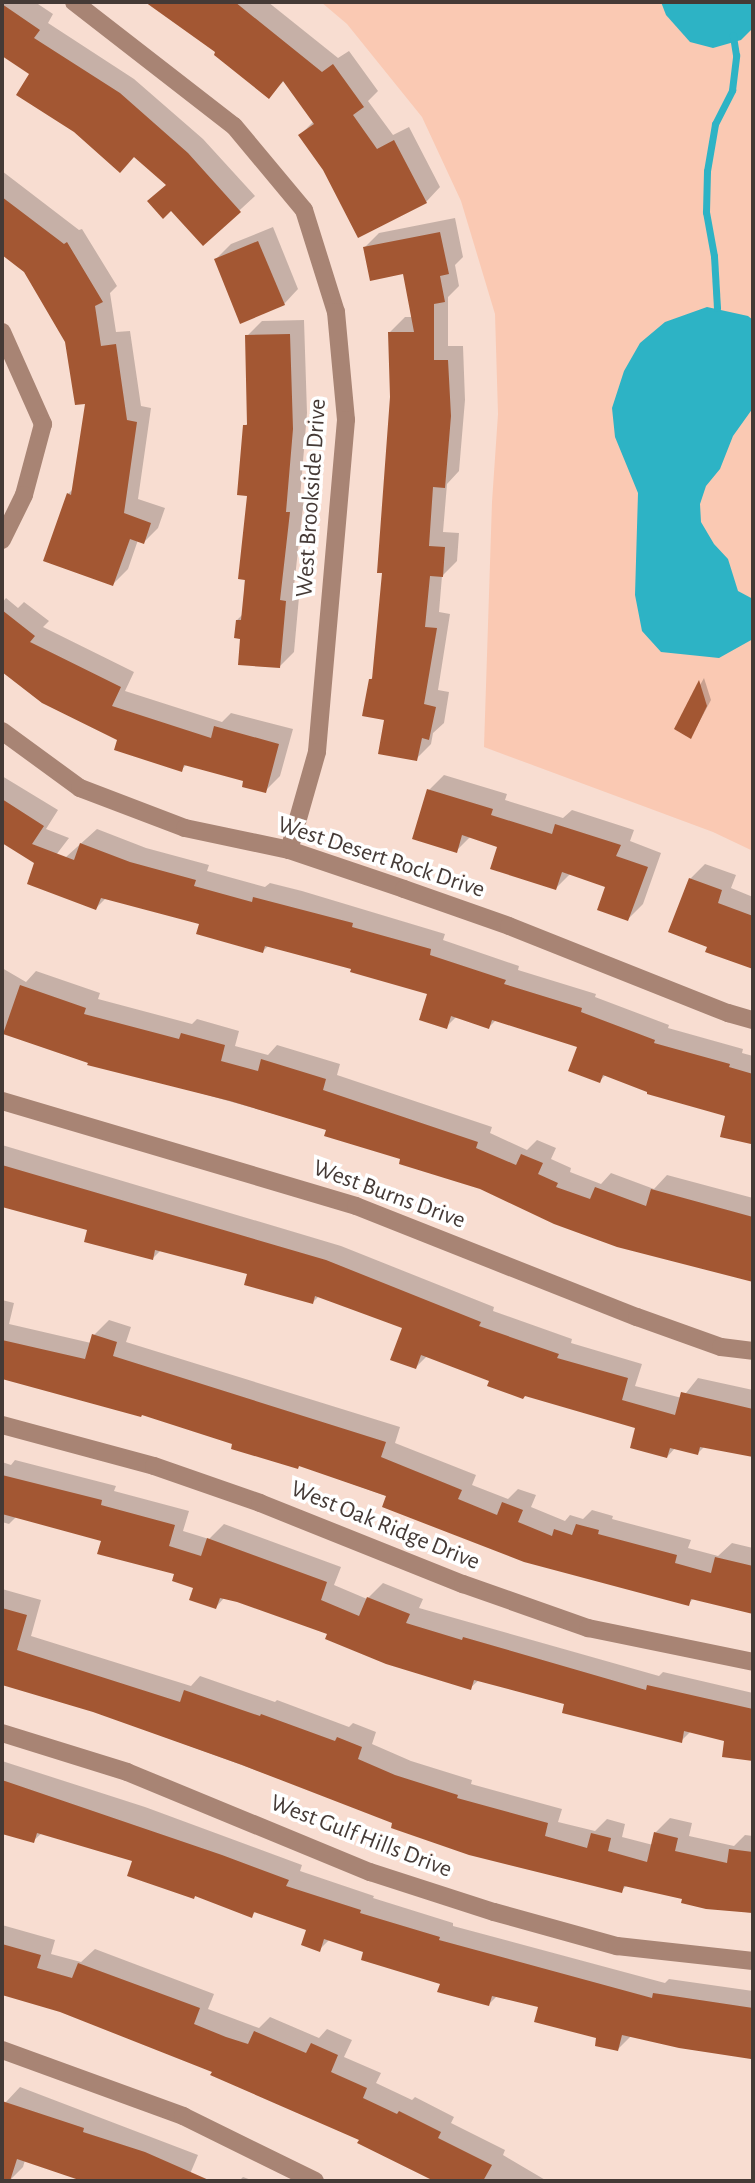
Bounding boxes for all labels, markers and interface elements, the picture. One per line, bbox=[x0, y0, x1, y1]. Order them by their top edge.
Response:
street label: West Brookside Drive bbox=[291, 398, 333, 598]
street label: West Desert Rock Drive bbox=[274, 811, 488, 905]
street label: West Burns Drive bbox=[309, 1154, 469, 1236]
street label: West Oak Ridge Drive bbox=[286, 1475, 484, 1577]
street label: West Gulf Hills Drive bbox=[266, 1789, 456, 1885]

